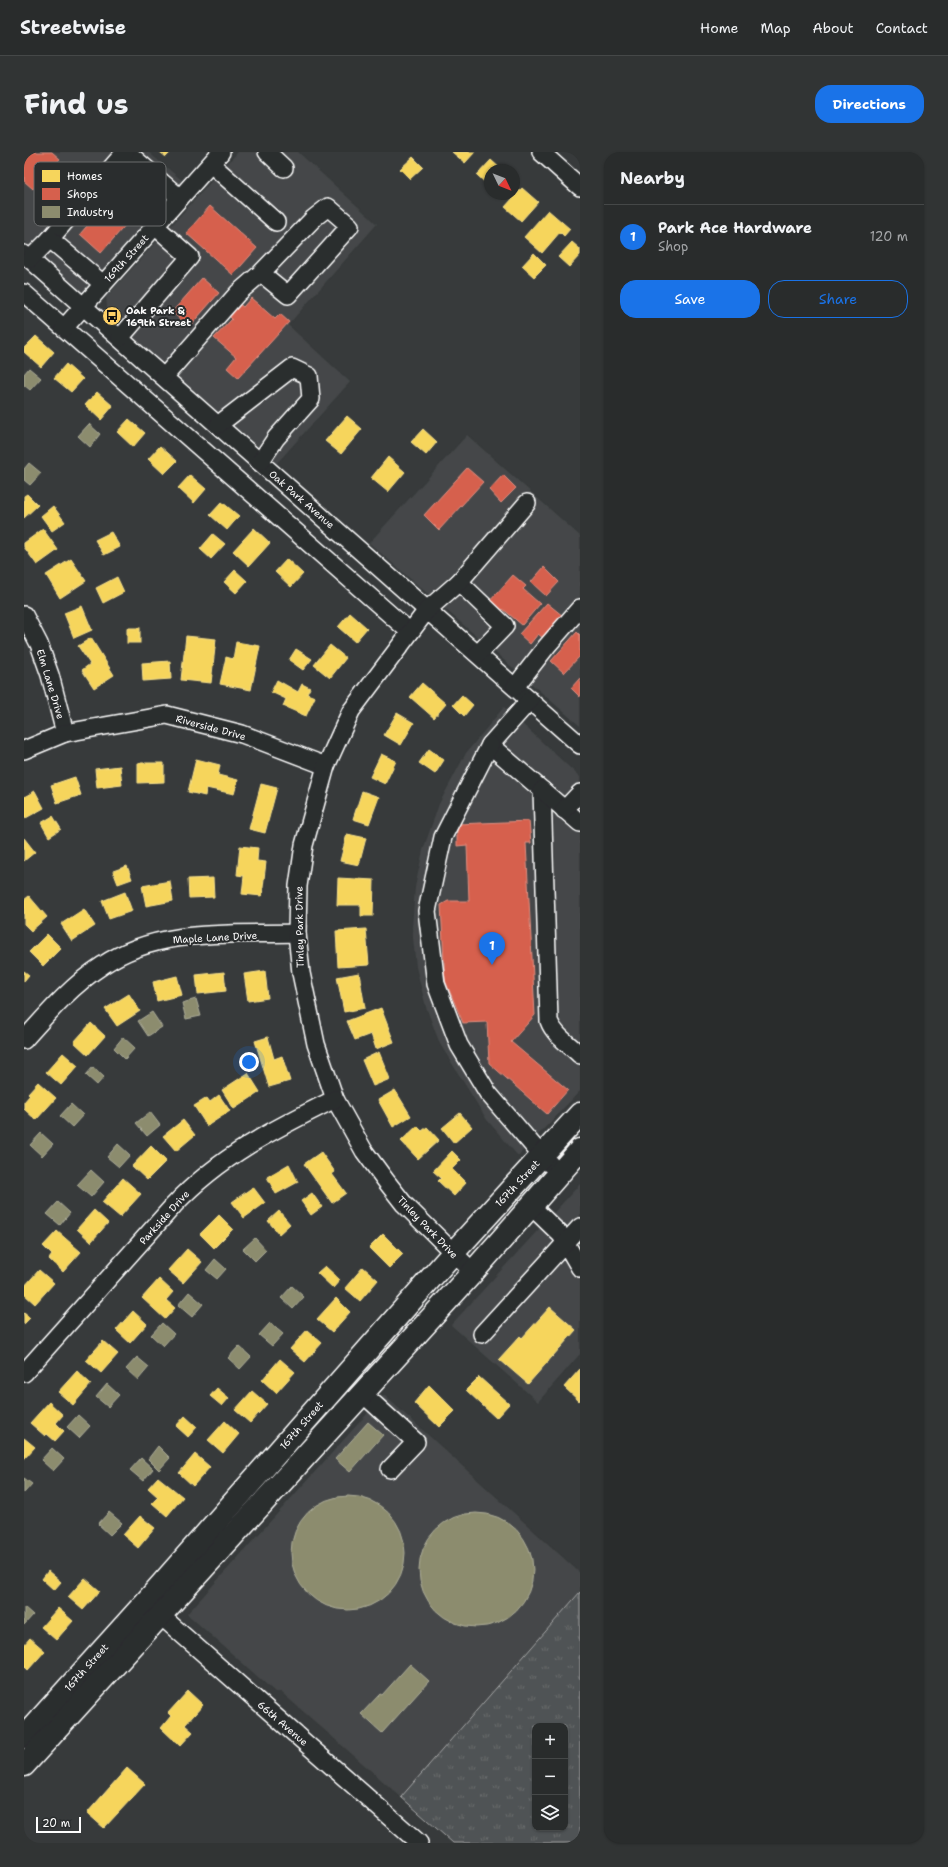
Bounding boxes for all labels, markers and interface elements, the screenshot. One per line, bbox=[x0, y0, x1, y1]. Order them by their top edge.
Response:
text: Streetwise bbox=[20, 15, 126, 40]
text: Home bbox=[700, 19, 739, 37]
text: Map bbox=[761, 19, 791, 37]
text: About bbox=[813, 19, 854, 37]
text: Contact bbox=[876, 19, 928, 37]
text: Find us bbox=[24, 85, 129, 123]
button: Directions bbox=[815, 85, 924, 123]
legend bbox=[34, 162, 166, 226]
north arrow bbox=[484, 164, 520, 200]
text: Nearby bbox=[620, 167, 685, 189]
text: Homes bbox=[67, 169, 103, 184]
text: Shops bbox=[67, 187, 98, 202]
text: Industry bbox=[67, 205, 114, 220]
text: Park Ace Hardware bbox=[658, 218, 812, 238]
text: 1 bbox=[630, 228, 636, 245]
text: 120 m bbox=[870, 228, 908, 245]
street label: 169th Street bbox=[101, 232, 151, 285]
text: Shop bbox=[658, 238, 688, 255]
button: Save bbox=[620, 280, 760, 318]
button: Share bbox=[768, 280, 908, 318]
place label: Oak Park & 169th Street bbox=[126, 304, 191, 329]
bus stop icon: Oak Park & 169th Street bbox=[101, 305, 123, 327]
street label: Oak Park Avenue bbox=[266, 467, 337, 532]
street label: Elm Lane Drive bbox=[34, 648, 67, 721]
street label: Riverside Drive bbox=[174, 712, 248, 743]
street label: Tinley Park Drive bbox=[292, 886, 307, 968]
street label: Maple Lane Drive bbox=[172, 929, 258, 946]
pin: 1 bbox=[479, 932, 505, 965]
your location bbox=[239, 1052, 259, 1072]
street label: 167th Street bbox=[492, 1157, 543, 1210]
street label: Parkside Drive bbox=[137, 1187, 192, 1247]
street label: Tinley Park Drive bbox=[395, 1193, 461, 1262]
street label: 167th Street bbox=[277, 1398, 326, 1452]
street label: 167th Street bbox=[62, 1641, 111, 1694]
street label: 66th Avenue bbox=[255, 1698, 311, 1749]
map controls bbox=[532, 1723, 568, 1831]
button: + bbox=[532, 1723, 568, 1759]
button: − bbox=[532, 1759, 568, 1795]
button: layers bbox=[532, 1795, 568, 1831]
scale bar bbox=[36, 1815, 81, 1834]
text: 20 m bbox=[42, 1816, 70, 1831]

